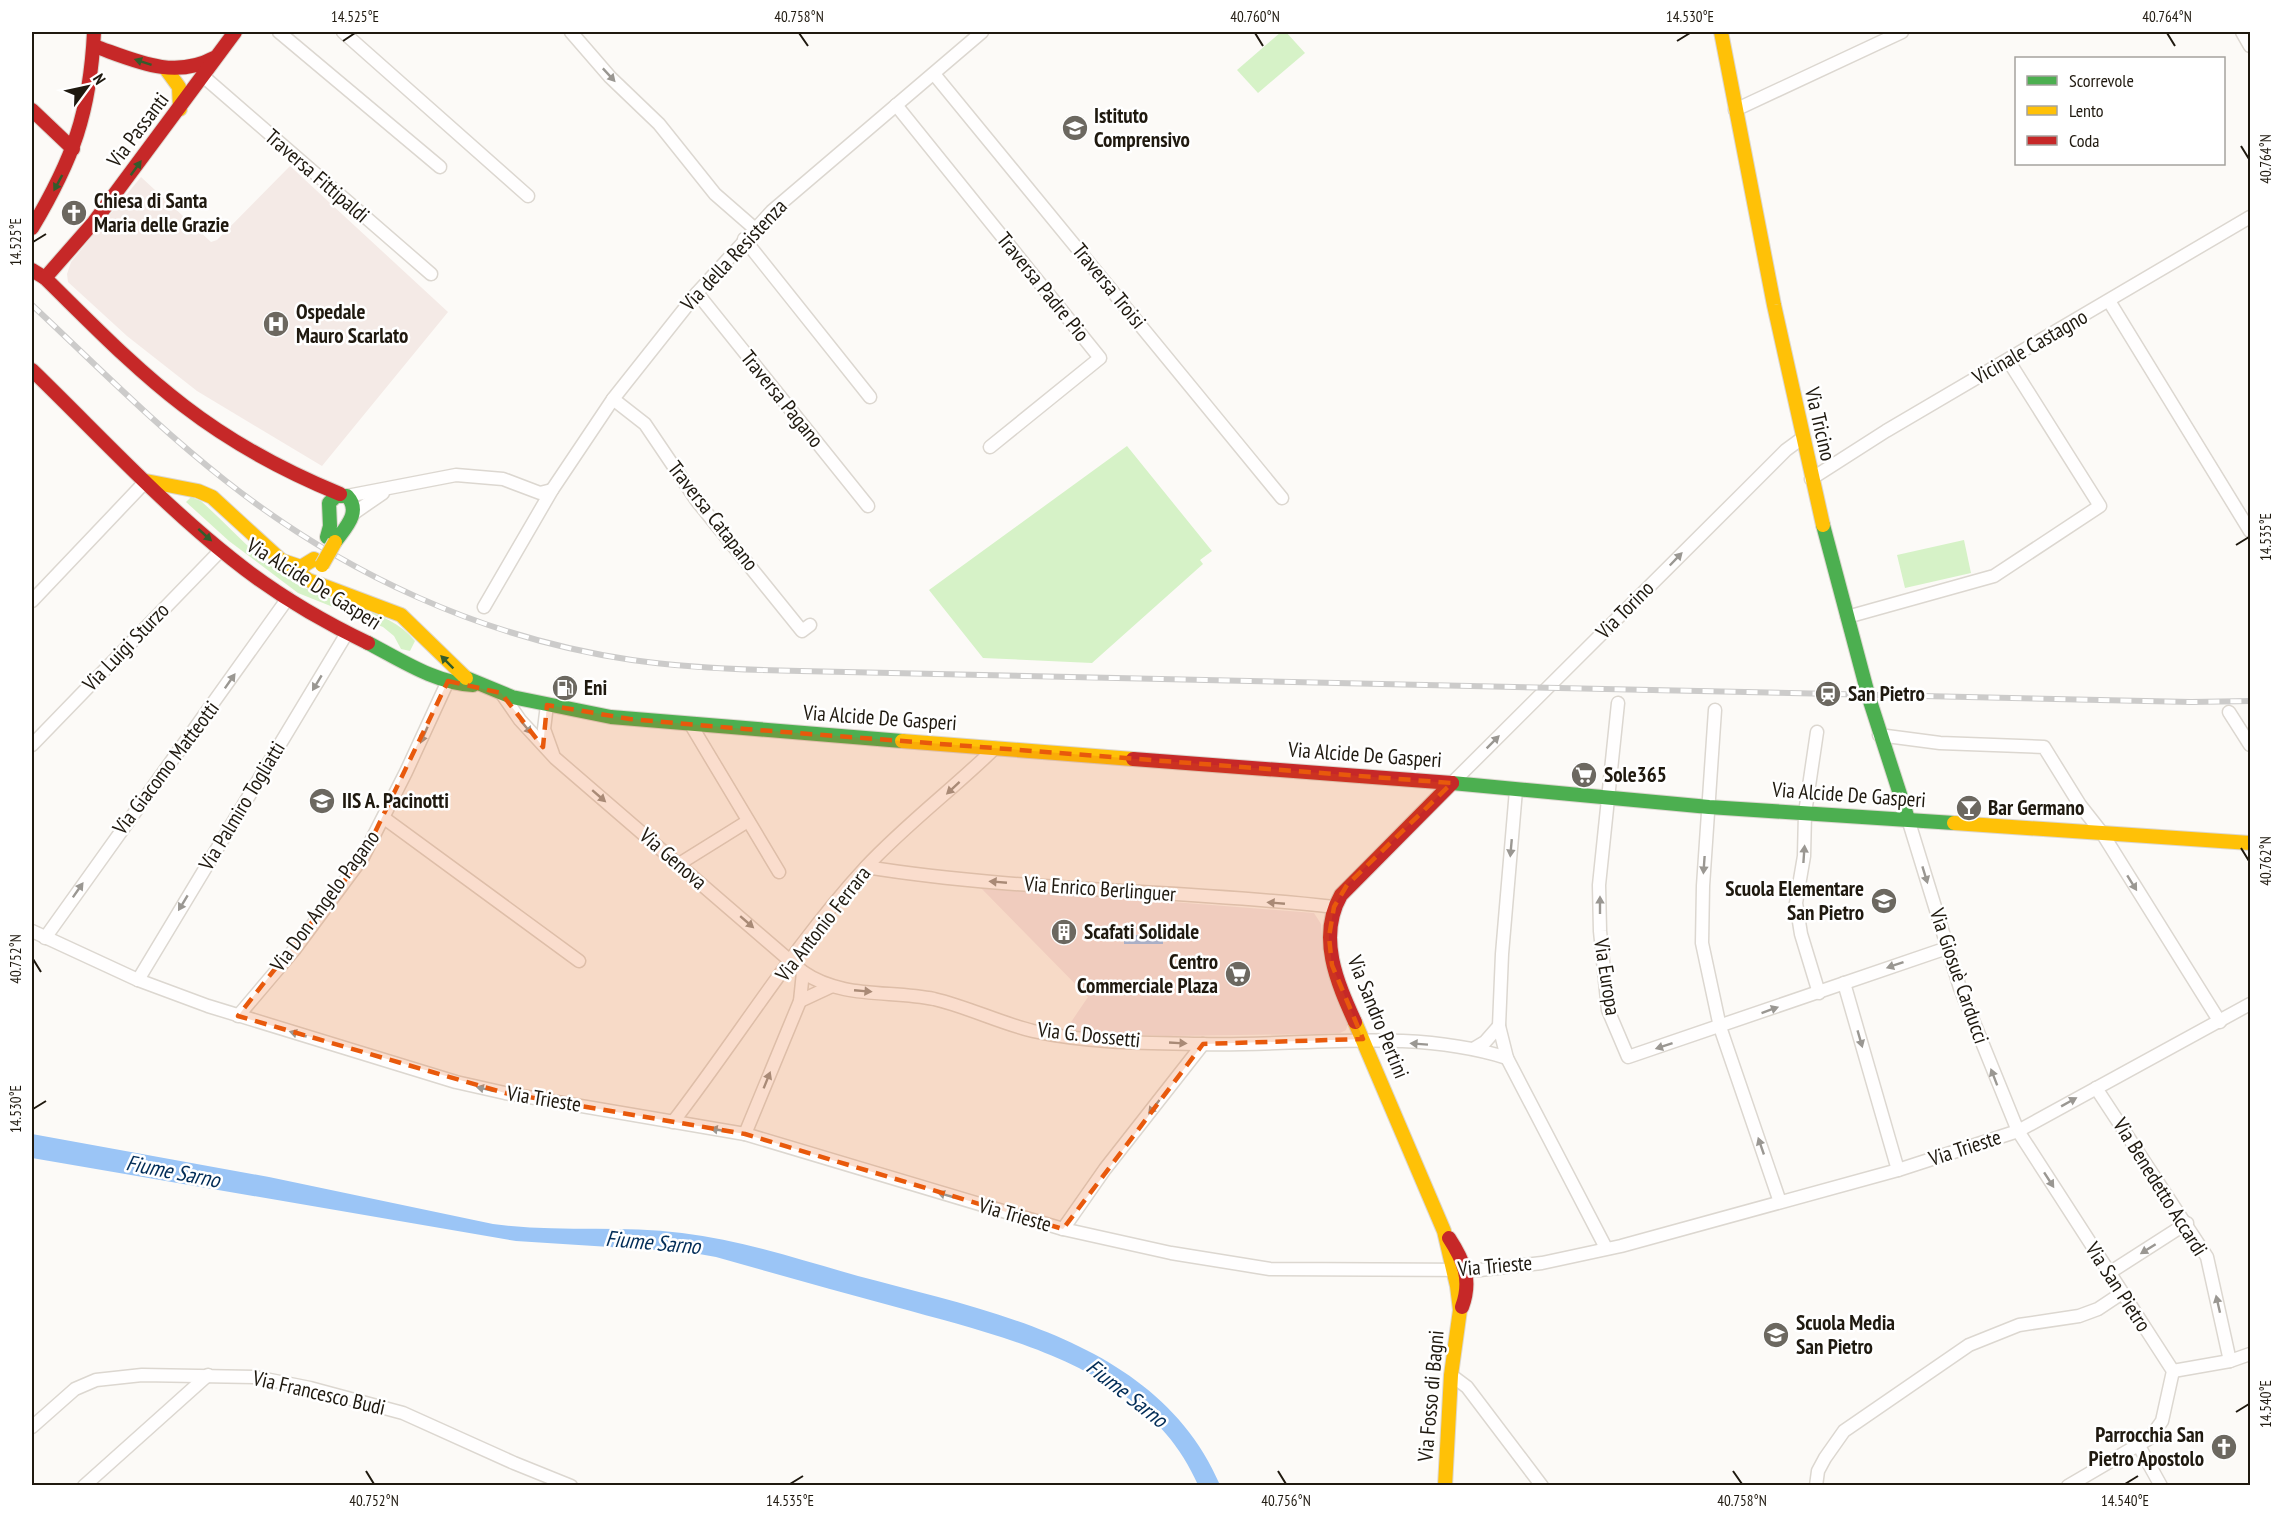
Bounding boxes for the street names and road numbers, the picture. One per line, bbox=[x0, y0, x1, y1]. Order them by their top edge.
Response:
street label: Via Passanti bbox=[100, 87, 174, 173]
street label: Traversa Fittipaldi bbox=[260, 123, 375, 228]
street label: Via della Resistenza bbox=[674, 193, 793, 317]
street label: Traversa Padre Pio bbox=[991, 227, 1096, 347]
street label: Traversa Troisi bbox=[1067, 237, 1152, 334]
street label: Vicinale Castagno bbox=[1967, 303, 2092, 391]
street label: Traversa Pagano bbox=[735, 345, 830, 453]
street label: Via Tricino bbox=[1799, 383, 1842, 463]
street label: Traversa Catapano bbox=[662, 455, 765, 576]
street label: Via Alcide De Gasperi bbox=[241, 531, 387, 636]
street label: Via Torino bbox=[1589, 575, 1659, 645]
street label: Via Luigi Sturzo bbox=[76, 597, 175, 698]
street label: Via Giacomo Matteotti bbox=[106, 695, 225, 841]
street label: Via Alcide De Gasperi bbox=[801, 699, 958, 736]
street label: Via Palmiro Togliatti bbox=[192, 736, 291, 876]
street label: Via Alcide De Gasperi bbox=[1286, 736, 1443, 773]
street label: Via Alcide De Gasperi bbox=[1770, 776, 1927, 813]
street label: Via Genova bbox=[633, 821, 713, 895]
street label: Via Don Angelo Pagano bbox=[264, 825, 385, 978]
street label: Via Antonio Ferrara bbox=[769, 861, 876, 988]
street label: Via Enrico Berlinguer bbox=[1022, 870, 1177, 907]
street label: Via Giosuè Carducci bbox=[1923, 904, 1995, 1047]
street label: Via Europa bbox=[1588, 935, 1627, 1017]
street label: Via Sandro Pertini bbox=[1341, 951, 1415, 1082]
street label: Via G. Dossetti bbox=[1035, 1016, 1142, 1053]
street label: Via Trieste bbox=[504, 1079, 583, 1118]
street label: Via Benedetto Accardi bbox=[2107, 1112, 2214, 1261]
street label: Via Trieste bbox=[1924, 1123, 2004, 1172]
street label: Via Trieste bbox=[975, 1191, 1055, 1238]
street label: Via San Pietro bbox=[2079, 1236, 2157, 1337]
street label: Via Trieste bbox=[1456, 1249, 1533, 1282]
street label: Via Fosso di Bagni bbox=[1411, 1329, 1450, 1464]
street label: Via Francesco Budi bbox=[249, 1364, 388, 1421]

